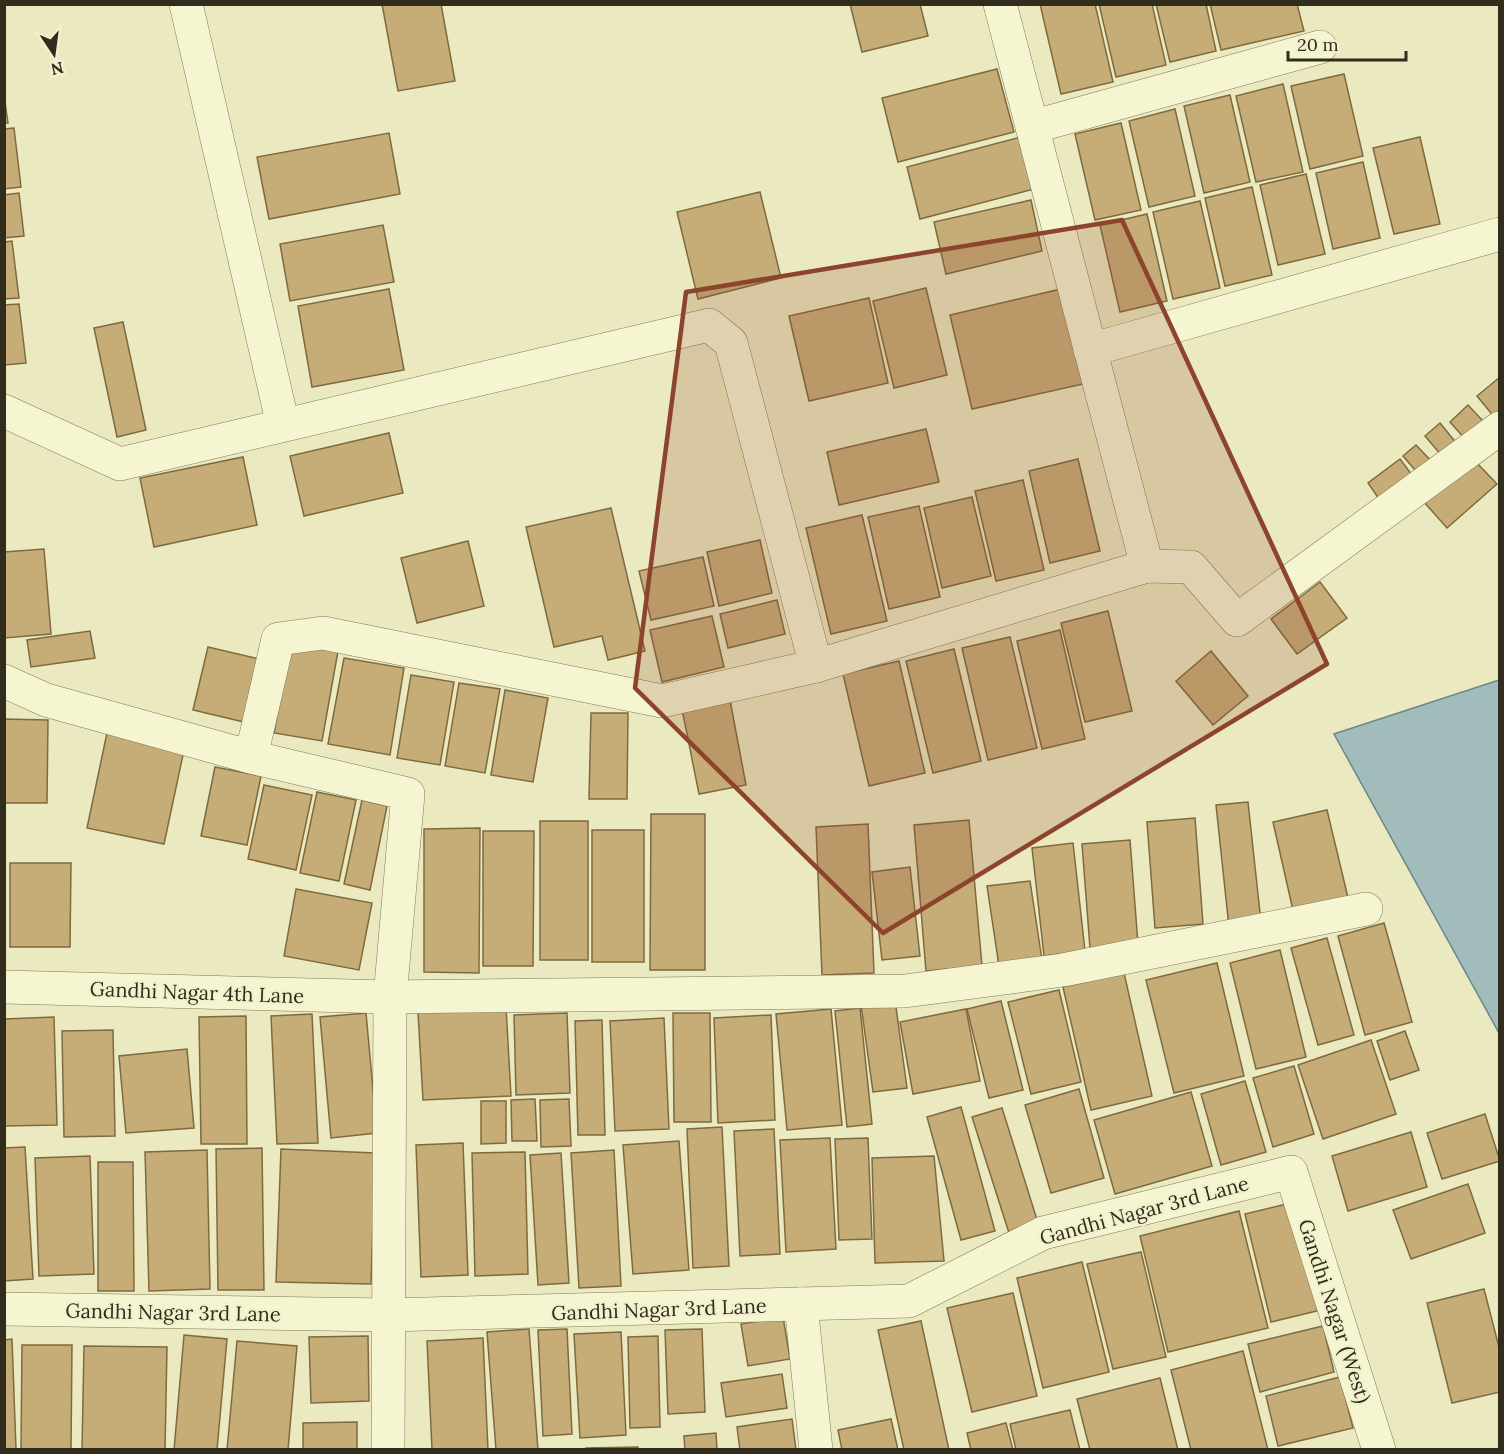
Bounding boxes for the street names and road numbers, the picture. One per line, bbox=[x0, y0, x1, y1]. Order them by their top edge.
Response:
street label: Gandhi Nagar 4th Lane bbox=[89, 976, 305, 1008]
street label: Gandhi Nagar 3rd Lane bbox=[1037, 1170, 1251, 1250]
street label: Gandhi Nagar (West) bbox=[1292, 1216, 1377, 1407]
street label: Gandhi Nagar 3rd Lane bbox=[551, 1293, 767, 1325]
street label: Gandhi Nagar 3rd Lane bbox=[65, 1298, 281, 1326]

